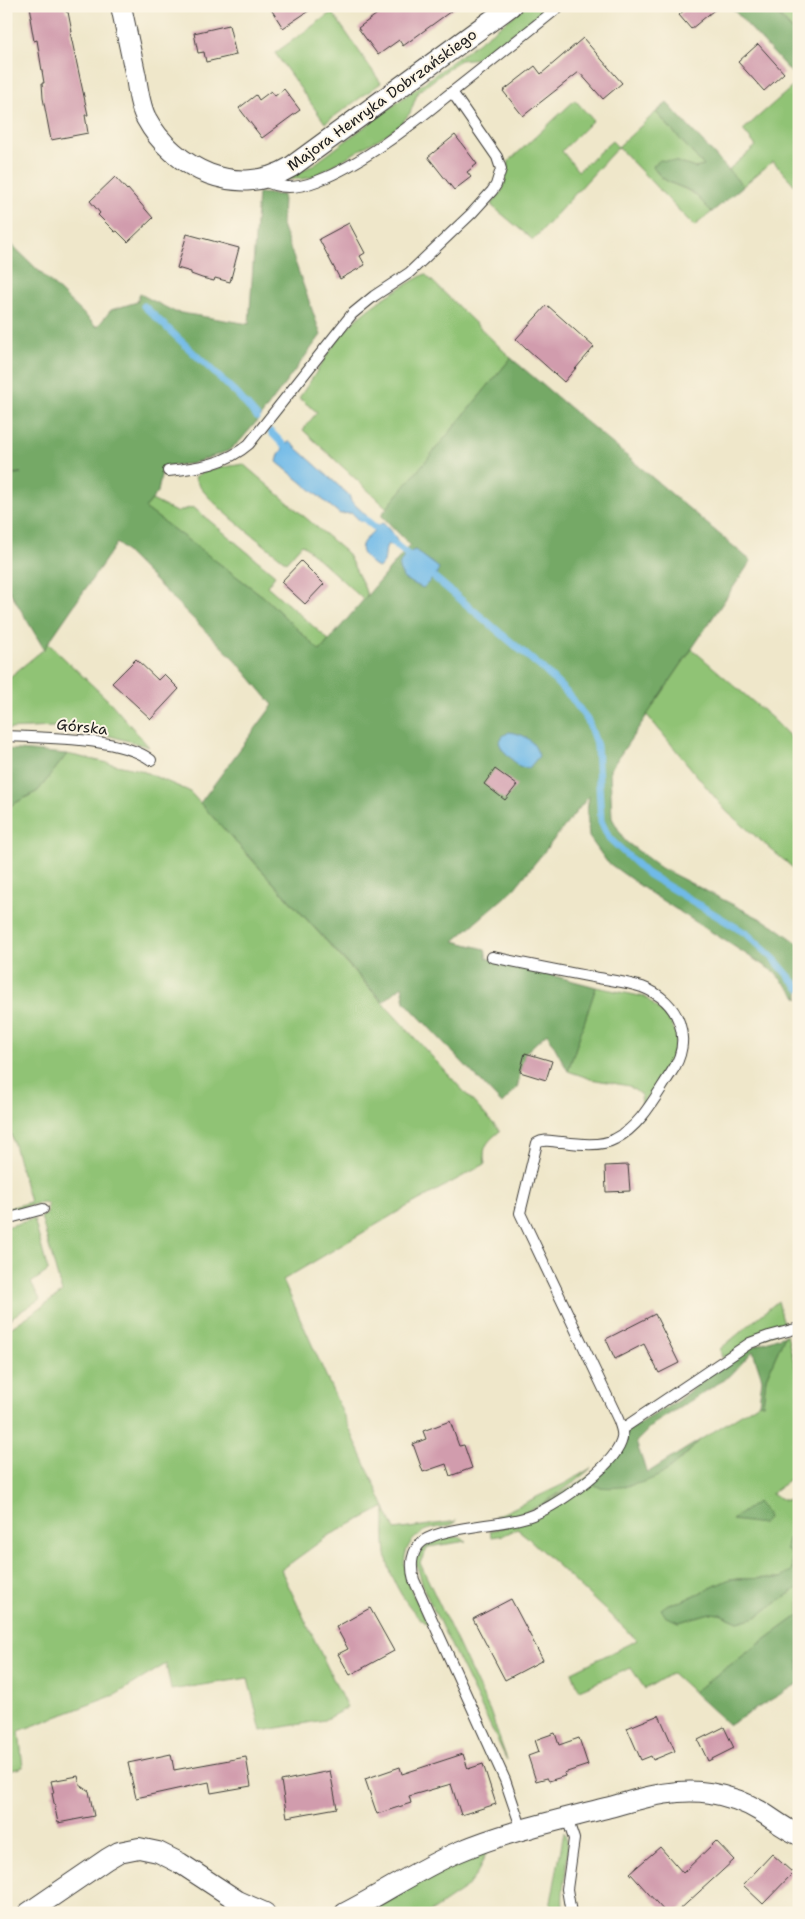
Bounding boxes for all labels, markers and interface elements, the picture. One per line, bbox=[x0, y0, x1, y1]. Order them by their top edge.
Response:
street label: Majora Henryka Dobrzańskiego bbox=[283, 24, 481, 176]
street label: Górska bbox=[55, 714, 109, 740]

